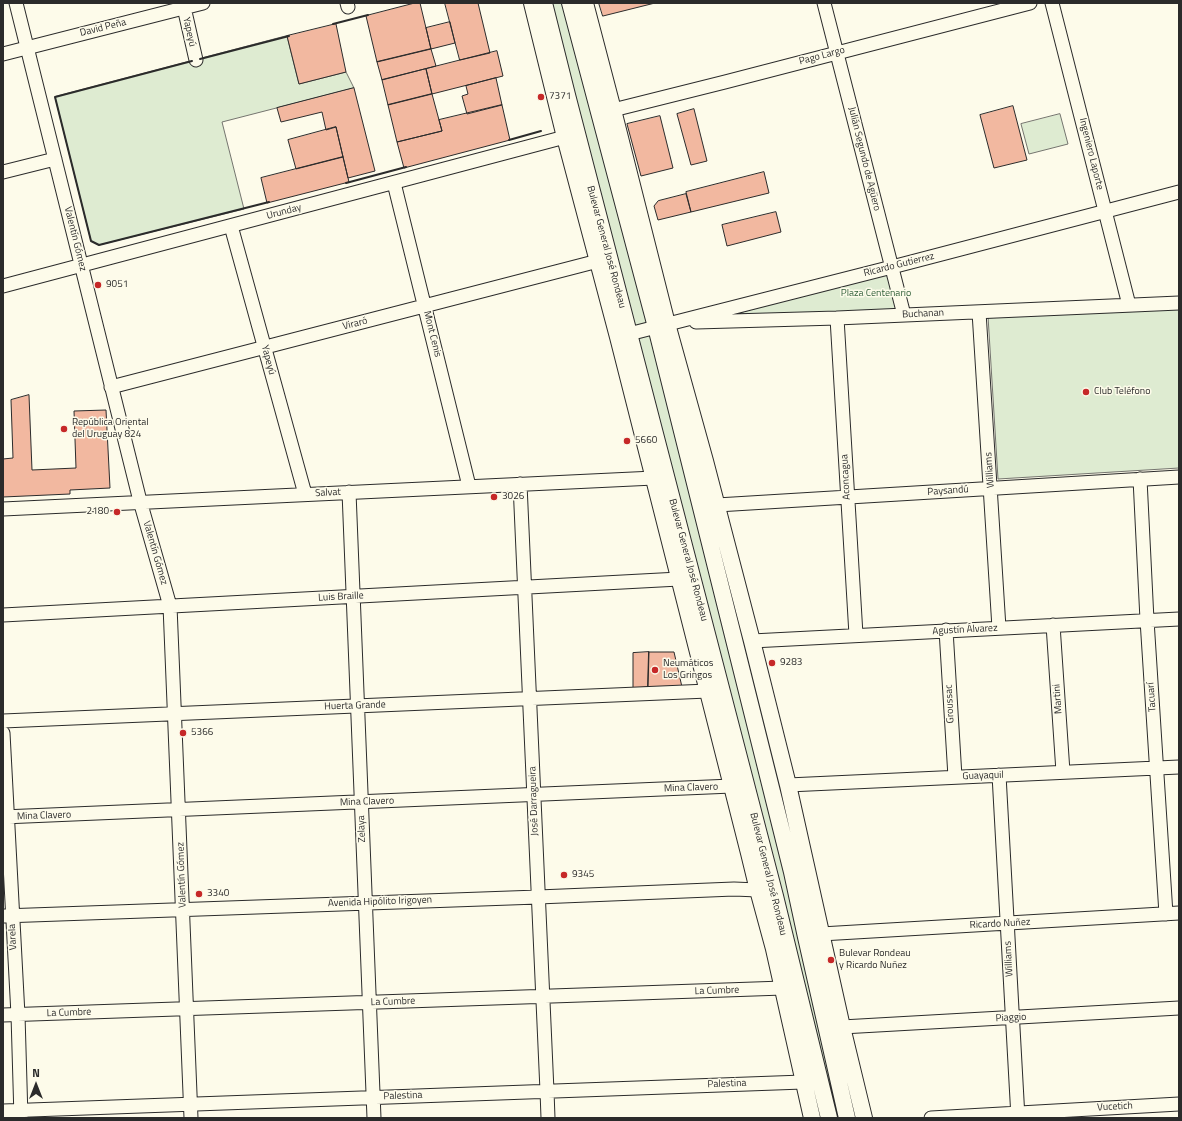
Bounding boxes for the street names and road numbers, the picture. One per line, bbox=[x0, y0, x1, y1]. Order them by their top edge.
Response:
street label: David Peña bbox=[79, 16, 127, 40]
street label: Yapeyú bbox=[180, 16, 198, 48]
street label: Pago Largo bbox=[798, 44, 846, 68]
street label: Julián Segundo de Agüero bbox=[845, 106, 883, 212]
street label: Ingeniero Laporte bbox=[1076, 117, 1106, 191]
street label: Bulevar General José Rondeau bbox=[584, 185, 628, 309]
street label: Urunday bbox=[265, 202, 303, 222]
street label: Valentín Gómez bbox=[61, 206, 89, 272]
street label: Ricardo Gutierrez bbox=[862, 250, 936, 280]
street label: Buchanan bbox=[902, 307, 944, 321]
street label: Mont Cenis bbox=[420, 310, 444, 358]
street label: Viraró bbox=[341, 315, 369, 333]
street label: Yapeyú bbox=[258, 344, 278, 376]
street label: Williams bbox=[983, 452, 997, 488]
street label: Aconcagua bbox=[839, 454, 853, 500]
street label: Paysandú bbox=[927, 484, 969, 498]
street label: Salvat bbox=[315, 486, 341, 500]
street label: Bulevar General José Rondeau bbox=[666, 498, 710, 622]
street label: Valentín Gómez bbox=[140, 520, 170, 586]
street label: Luis Braille bbox=[318, 590, 364, 604]
street label: Agustín Álvarez bbox=[932, 622, 998, 638]
street label: Tacuarí bbox=[1145, 682, 1159, 712]
street label: Groussac bbox=[943, 684, 957, 724]
street label: Martini bbox=[1051, 684, 1065, 714]
street label: Huerta Grande bbox=[324, 699, 386, 713]
street label: José Darragueira bbox=[527, 766, 541, 836]
street label: Guayaquil bbox=[962, 769, 1004, 783]
street label: Mina Clavero bbox=[664, 781, 718, 795]
street label: Mina Clavero bbox=[340, 795, 394, 809]
street label: Mina Clavero bbox=[17, 809, 71, 823]
street label: Bulevar General José Rondeau bbox=[747, 811, 789, 937]
street label: Zelaya bbox=[356, 815, 368, 843]
street label: Valentín Gómez bbox=[175, 842, 189, 908]
street label: Avenida Hipólito Irigoyen bbox=[328, 894, 432, 910]
street label: Ricardo Nuñez bbox=[969, 916, 1031, 932]
street label: Varela bbox=[6, 924, 20, 950]
street label: Williams bbox=[1002, 941, 1016, 977]
street label: La Cumbre bbox=[694, 984, 740, 998]
street label: La Cumbre bbox=[370, 995, 416, 1009]
street label: La Cumbre bbox=[46, 1006, 92, 1020]
street label: Piaggio bbox=[995, 1011, 1027, 1025]
street label: Palestina bbox=[707, 1077, 747, 1091]
street label: Palestina bbox=[383, 1089, 423, 1103]
street label: Vucetich bbox=[1097, 1100, 1133, 1114]

